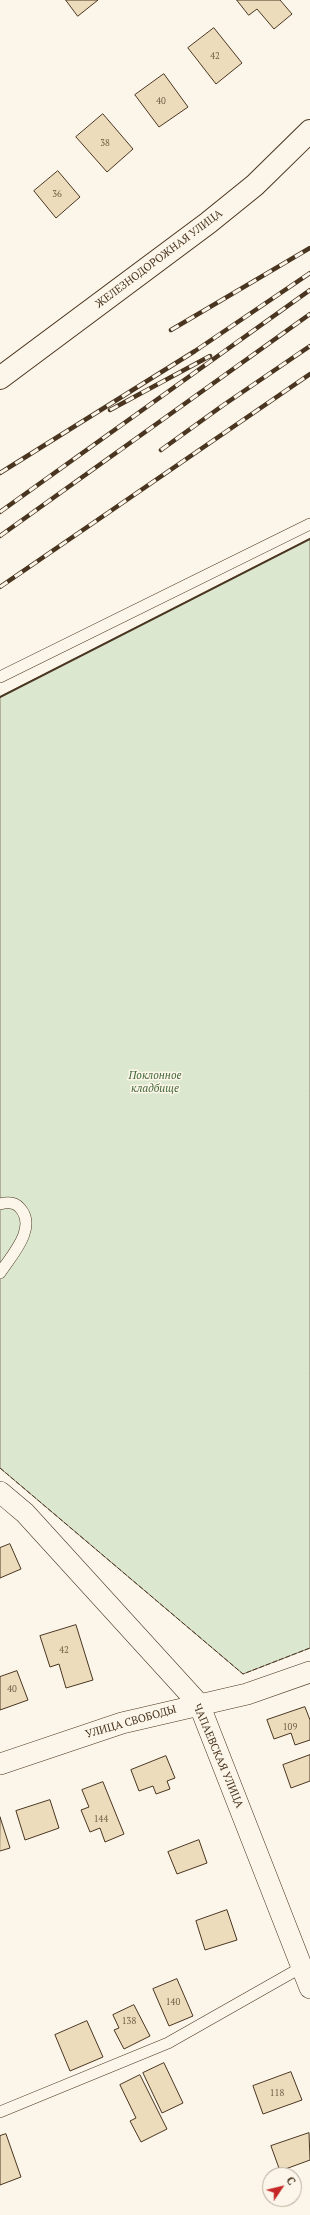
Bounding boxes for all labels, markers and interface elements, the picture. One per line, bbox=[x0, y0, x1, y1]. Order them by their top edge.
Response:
house number: 42 bbox=[210, 51, 220, 61]
house number: 40 bbox=[156, 96, 166, 106]
house number: 38 bbox=[100, 138, 110, 148]
house number: 36 bbox=[52, 189, 62, 199]
street label: ЖЕЛЕЗНОДОРОЖНАЯ УЛИЦА bbox=[93, 207, 225, 311]
park label: Поклонное кладбище bbox=[128, 1069, 182, 1095]
house number: 42 bbox=[59, 1645, 69, 1655]
house number: 40 bbox=[7, 1684, 17, 1694]
street label: ЧАПАЕВСКАЯ УЛИЦА bbox=[190, 1702, 246, 1810]
street label: УЛИЦА СВОБОДЫ bbox=[84, 1703, 178, 1741]
house number: 109 bbox=[283, 1722, 297, 1732]
house number: 144 bbox=[94, 1814, 108, 1824]
house number: 140 bbox=[166, 1997, 180, 2007]
house number: 138 bbox=[122, 2016, 136, 2026]
house number: 118 bbox=[270, 2088, 284, 2098]
north arrow bbox=[262, 2167, 302, 2207]
text: С bbox=[283, 2174, 299, 2188]

